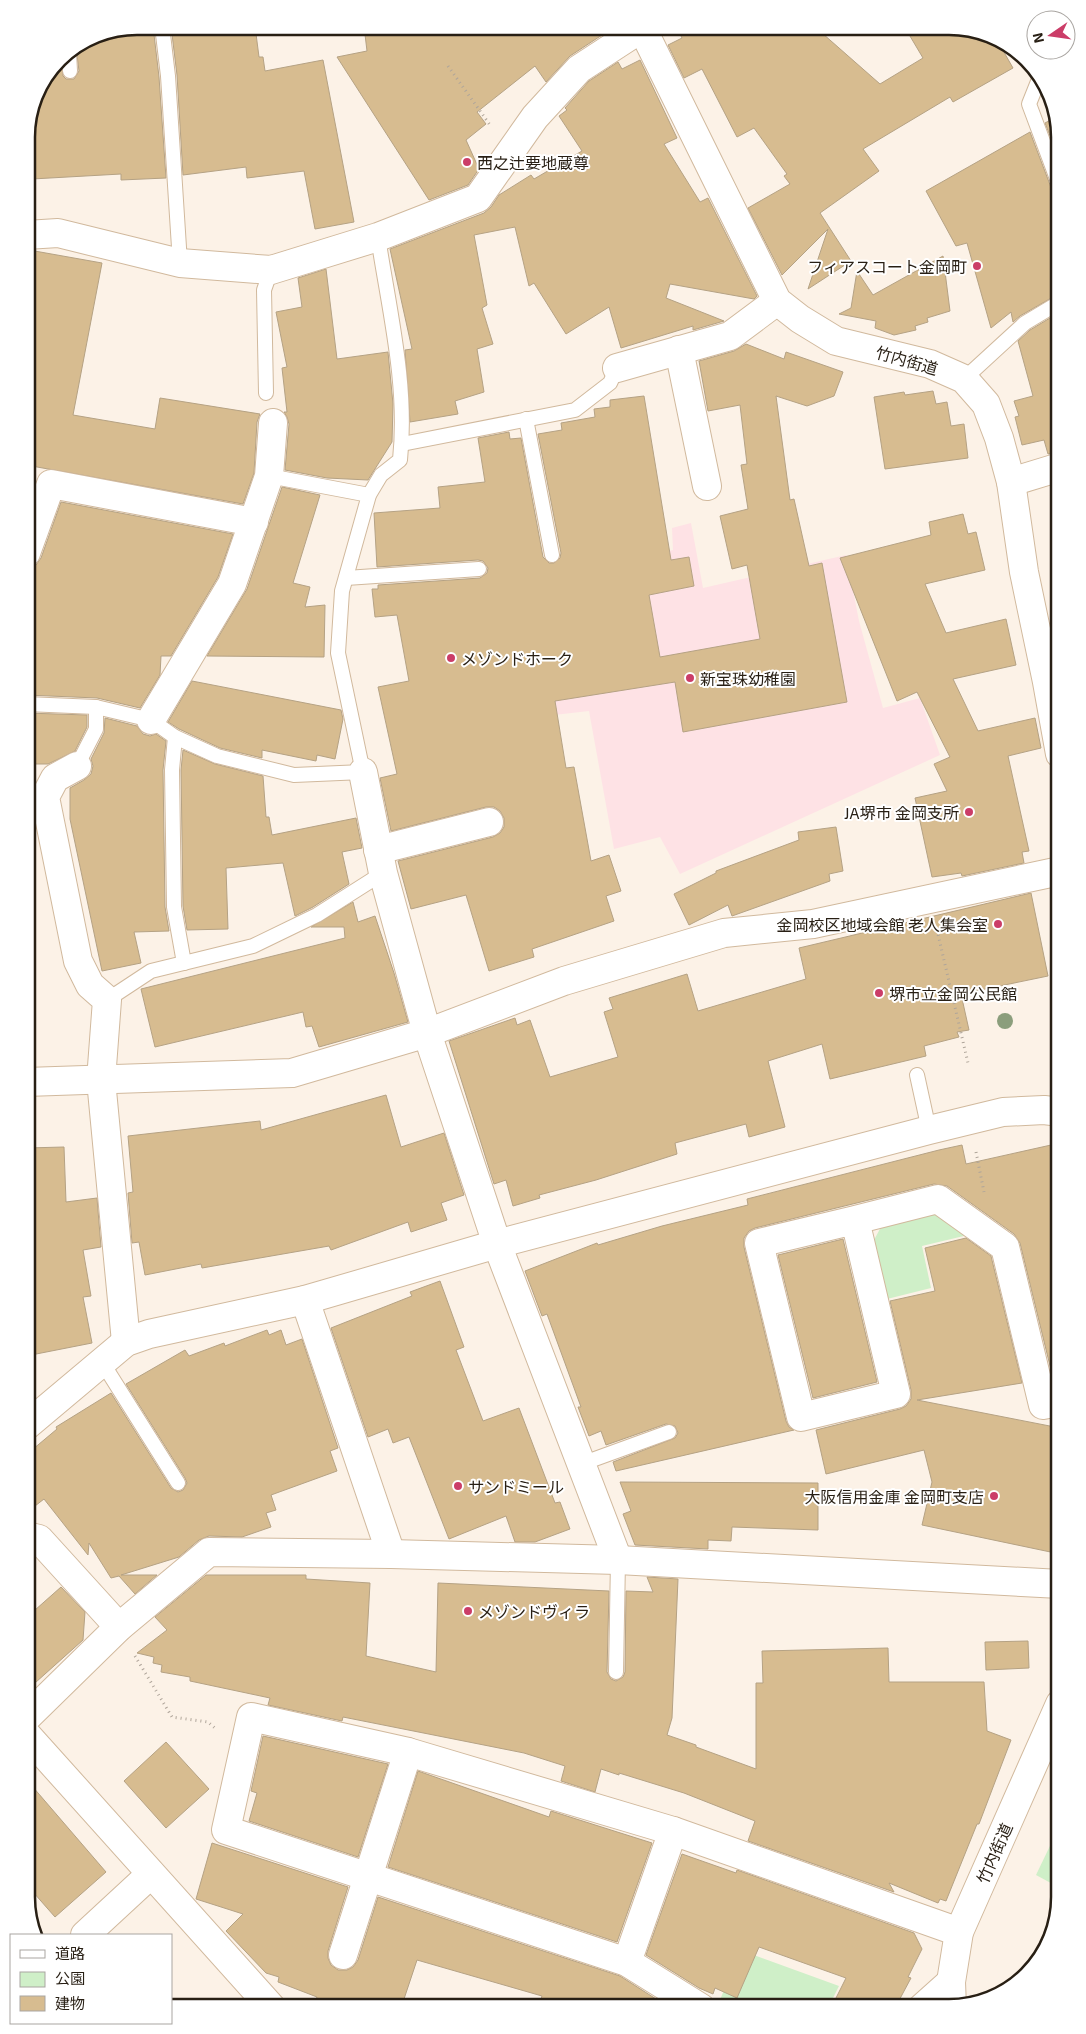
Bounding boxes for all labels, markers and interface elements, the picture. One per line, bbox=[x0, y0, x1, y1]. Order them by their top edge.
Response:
north arrow bbox=[1026, 10, 1076, 60]
text: N bbox=[1028, 31, 1047, 45]
place label: 西之辻要地蔵尊 bbox=[477, 153, 589, 172]
marker: 西之辻要地蔵尊 bbox=[461, 156, 473, 168]
place label: フィアスコート金岡町 bbox=[807, 257, 967, 276]
marker: フィアスコート金岡町 bbox=[971, 260, 983, 272]
street label: 竹内街道 bbox=[874, 342, 940, 378]
place label: メゾンドホーク bbox=[461, 649, 573, 668]
marker: メゾンドホーク bbox=[445, 652, 457, 664]
place label: 新宝珠幼稚園 bbox=[700, 669, 796, 688]
marker: 新宝珠幼稚園 bbox=[684, 672, 696, 684]
place label: JA堺市 金岡支所 bbox=[844, 803, 959, 822]
marker: JA堺市 金岡支所 bbox=[963, 806, 975, 818]
place label: 金岡校区地域会館 老人集会室 bbox=[776, 915, 988, 934]
marker: 金岡校区地域会館 老人集会室 bbox=[992, 918, 1004, 930]
place label: 堺市立金岡公民館 bbox=[889, 984, 1017, 1003]
marker: 堺市立金岡公民館 bbox=[873, 987, 885, 999]
place label: サンドミール bbox=[468, 1477, 564, 1496]
marker: サンドミール bbox=[452, 1480, 464, 1492]
place label: 大阪信用金庫 金岡町支店 bbox=[804, 1487, 984, 1506]
marker: 大阪信用金庫 金岡町支店 bbox=[988, 1490, 1000, 1502]
place label: メゾンドヴィラ bbox=[478, 1602, 590, 1621]
marker: メゾンドヴィラ bbox=[462, 1605, 474, 1617]
street label: 竹内街道 bbox=[972, 1820, 1016, 1886]
legend bbox=[10, 1934, 172, 2024]
text: 道路 bbox=[55, 1944, 85, 1962]
text: 公園 bbox=[55, 1969, 85, 1987]
text: 建物 bbox=[55, 1994, 85, 2012]

